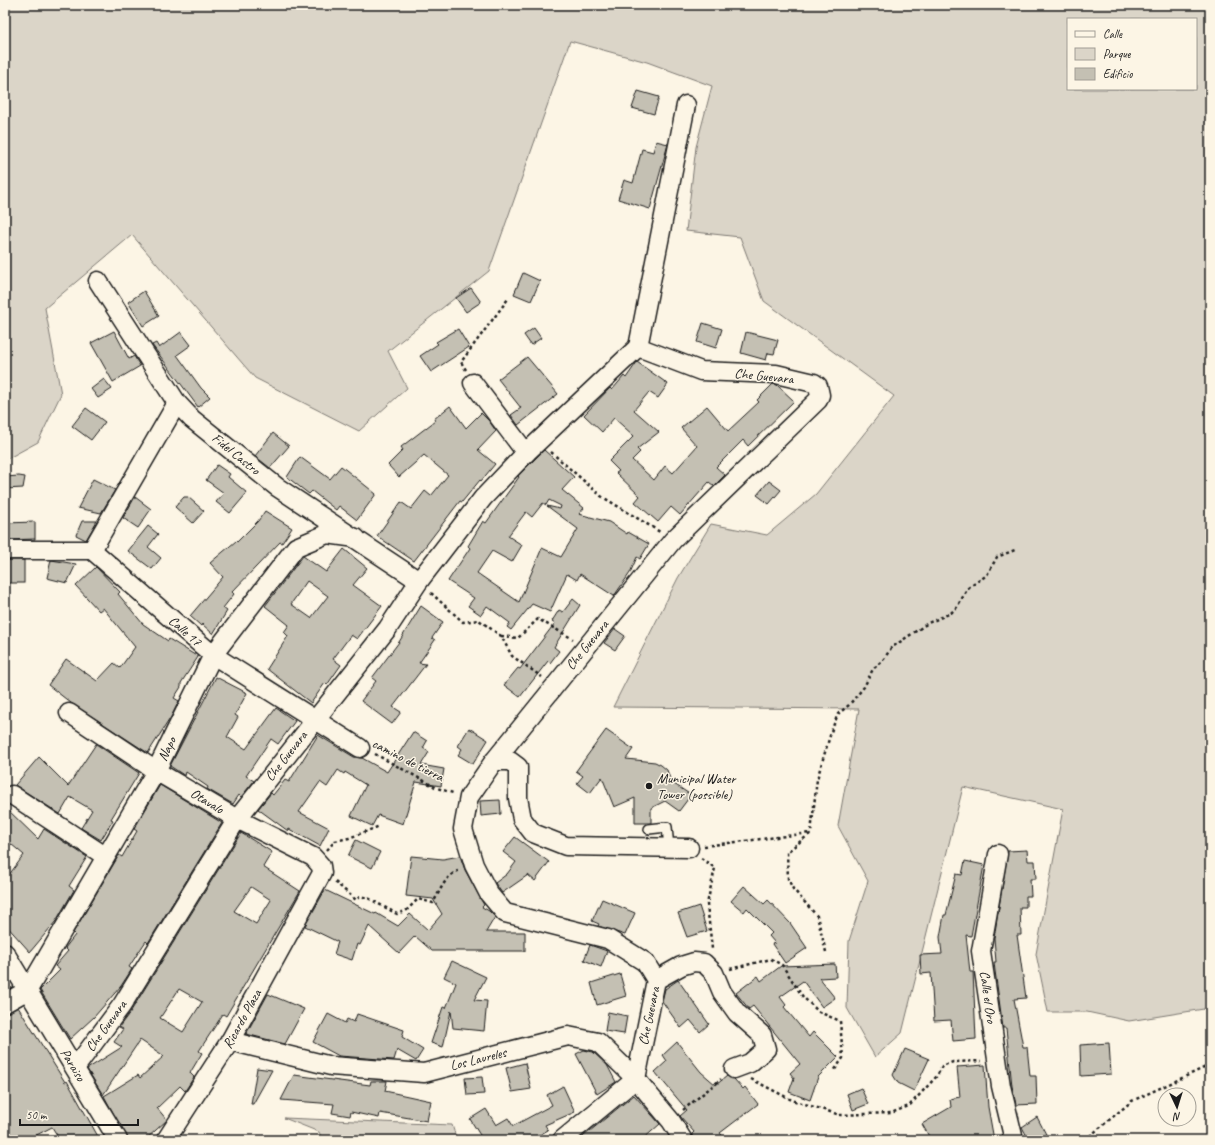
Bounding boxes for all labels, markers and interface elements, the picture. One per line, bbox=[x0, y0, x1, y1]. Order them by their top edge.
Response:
legend bbox=[1067, 18, 1197, 90]
text: Calle bbox=[1103, 26, 1123, 42]
text: Parque bbox=[1103, 46, 1132, 62]
text: Edificio bbox=[1103, 66, 1133, 82]
street label: Che Guevara bbox=[734, 364, 796, 388]
street label: Fidel Castro bbox=[209, 430, 264, 479]
street label: Calle 17 bbox=[165, 612, 205, 650]
street label: Che Guevara bbox=[562, 616, 613, 673]
street label: Che Guevara bbox=[261, 726, 312, 785]
street label: Napo bbox=[154, 732, 181, 764]
street label: camino de tierra bbox=[369, 735, 448, 786]
place label: Municipal Water Tower (possible) bbox=[657, 770, 737, 803]
marker: Municipal Water Tower (possible) bbox=[644, 781, 654, 791]
street label: Otavalo bbox=[187, 785, 228, 818]
street label: Calle el Oro bbox=[976, 970, 1000, 1025]
street label: Che Guevara bbox=[635, 984, 664, 1047]
street label: Ricardo Plaza bbox=[219, 985, 266, 1051]
street label: Che Guevara bbox=[82, 996, 131, 1055]
street label: Los Laureles bbox=[448, 1044, 509, 1074]
street label: Paraiso bbox=[57, 1046, 90, 1085]
north arrow bbox=[1157, 1087, 1197, 1127]
scale bar bbox=[20, 1101, 138, 1127]
text: 50 m bbox=[26, 1107, 48, 1123]
text: N bbox=[1172, 1110, 1182, 1124]

